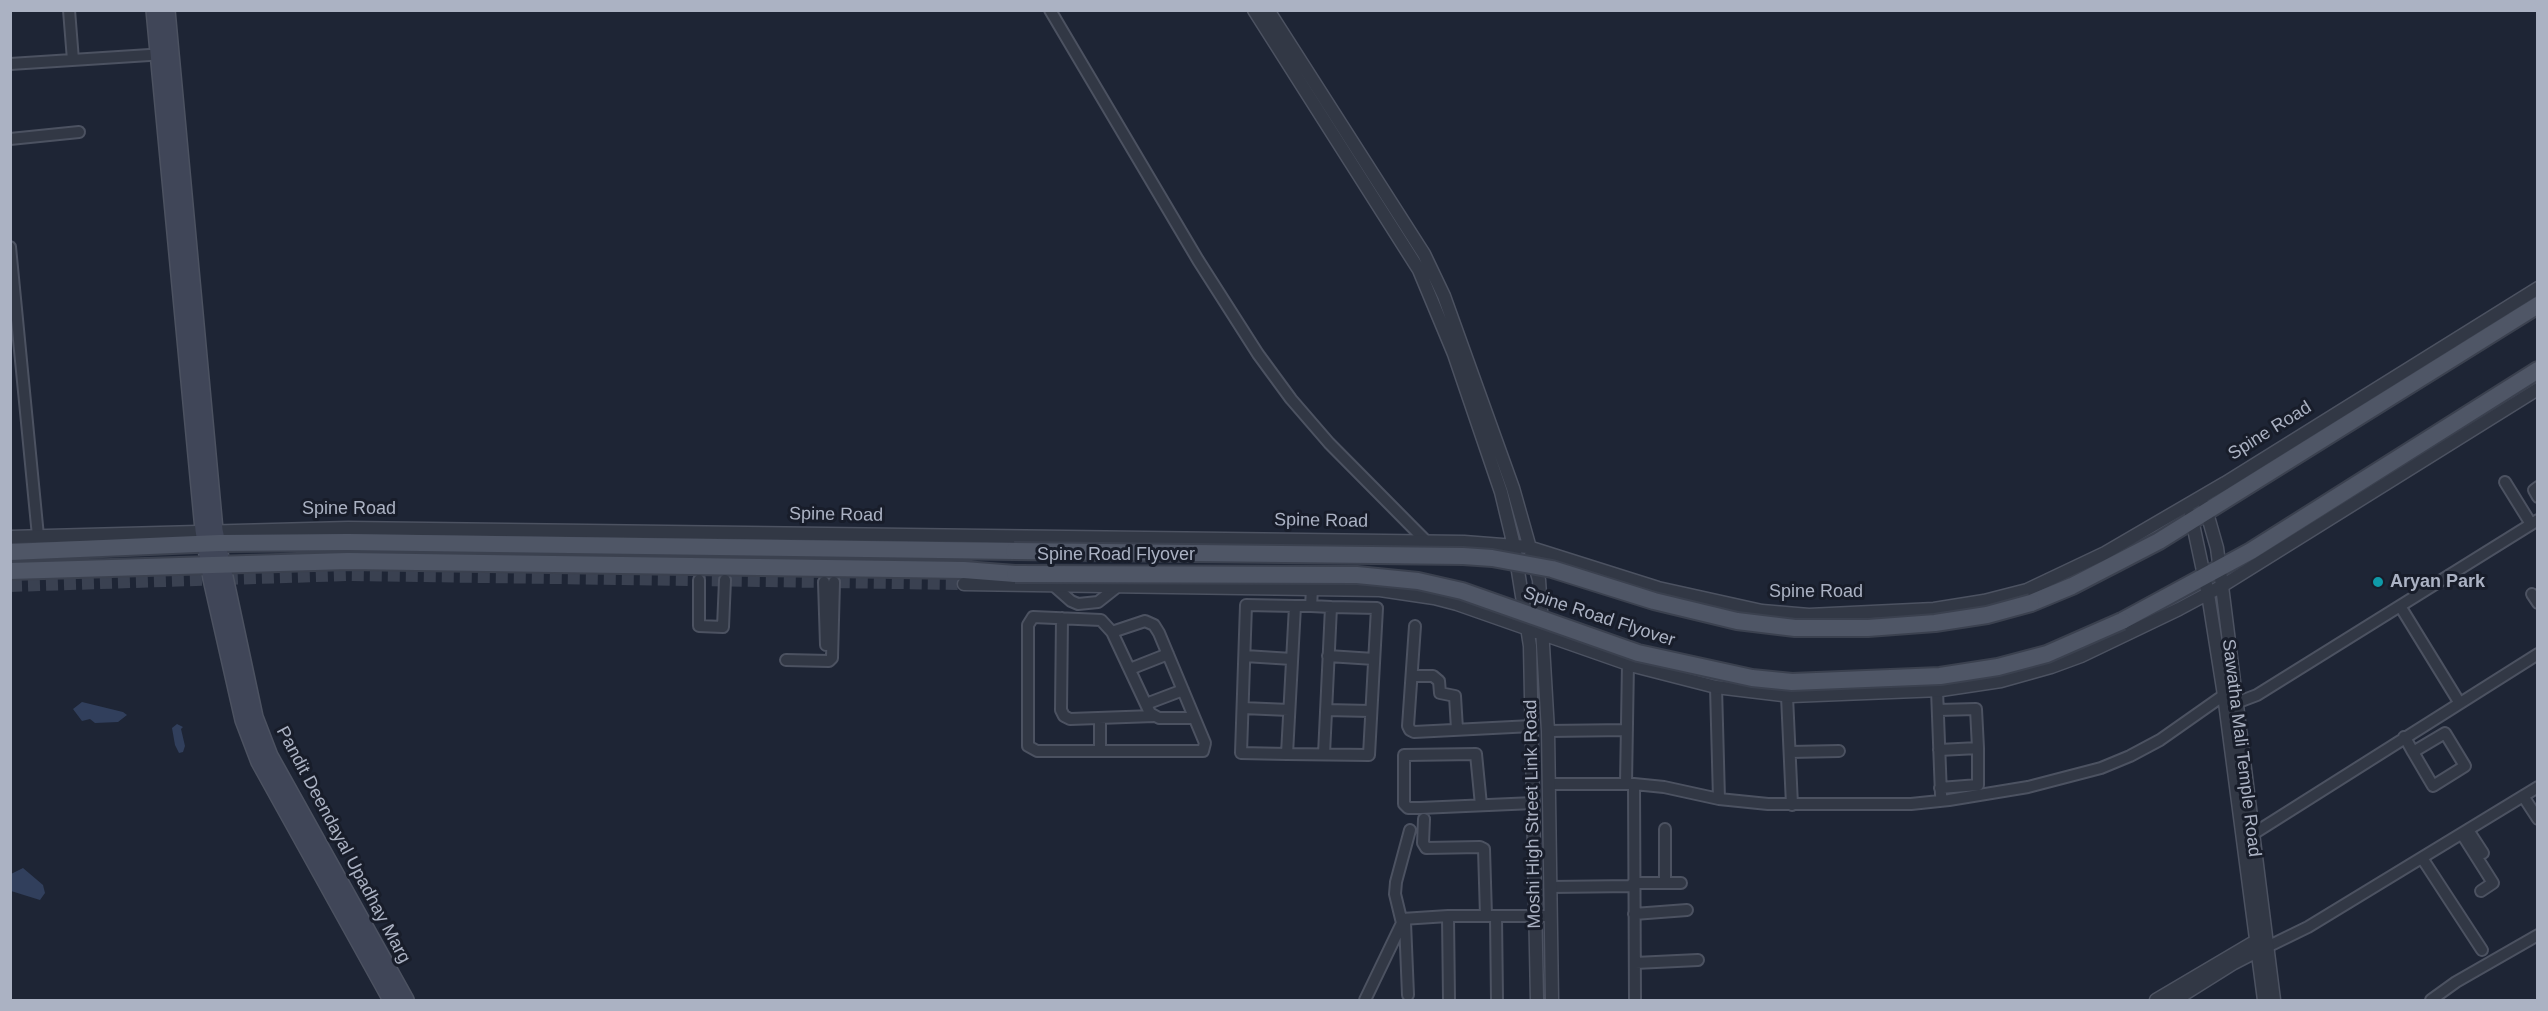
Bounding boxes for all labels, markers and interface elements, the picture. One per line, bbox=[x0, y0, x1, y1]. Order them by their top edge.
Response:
street label: Spine Road bbox=[2224, 397, 2316, 465]
street label: Spine Road bbox=[302, 498, 396, 520]
street label: Spine Road bbox=[789, 503, 883, 527]
street label: Spine Road bbox=[1274, 509, 1368, 533]
street label: Spine Road Flyover bbox=[1037, 544, 1195, 566]
place label: Aryan Park bbox=[2390, 571, 2485, 593]
marker: Aryan Park bbox=[2371, 575, 2385, 589]
street label: Spine Road bbox=[1769, 581, 1863, 603]
street label: Spine Road Flyover bbox=[1520, 582, 1678, 652]
street label: Sawatha Mali Temple Road bbox=[2217, 638, 2265, 858]
street label: Moshi High Street Link Road bbox=[1520, 699, 1546, 929]
street label: Pandit Deendayal Upadhay Marg bbox=[271, 723, 415, 967]

